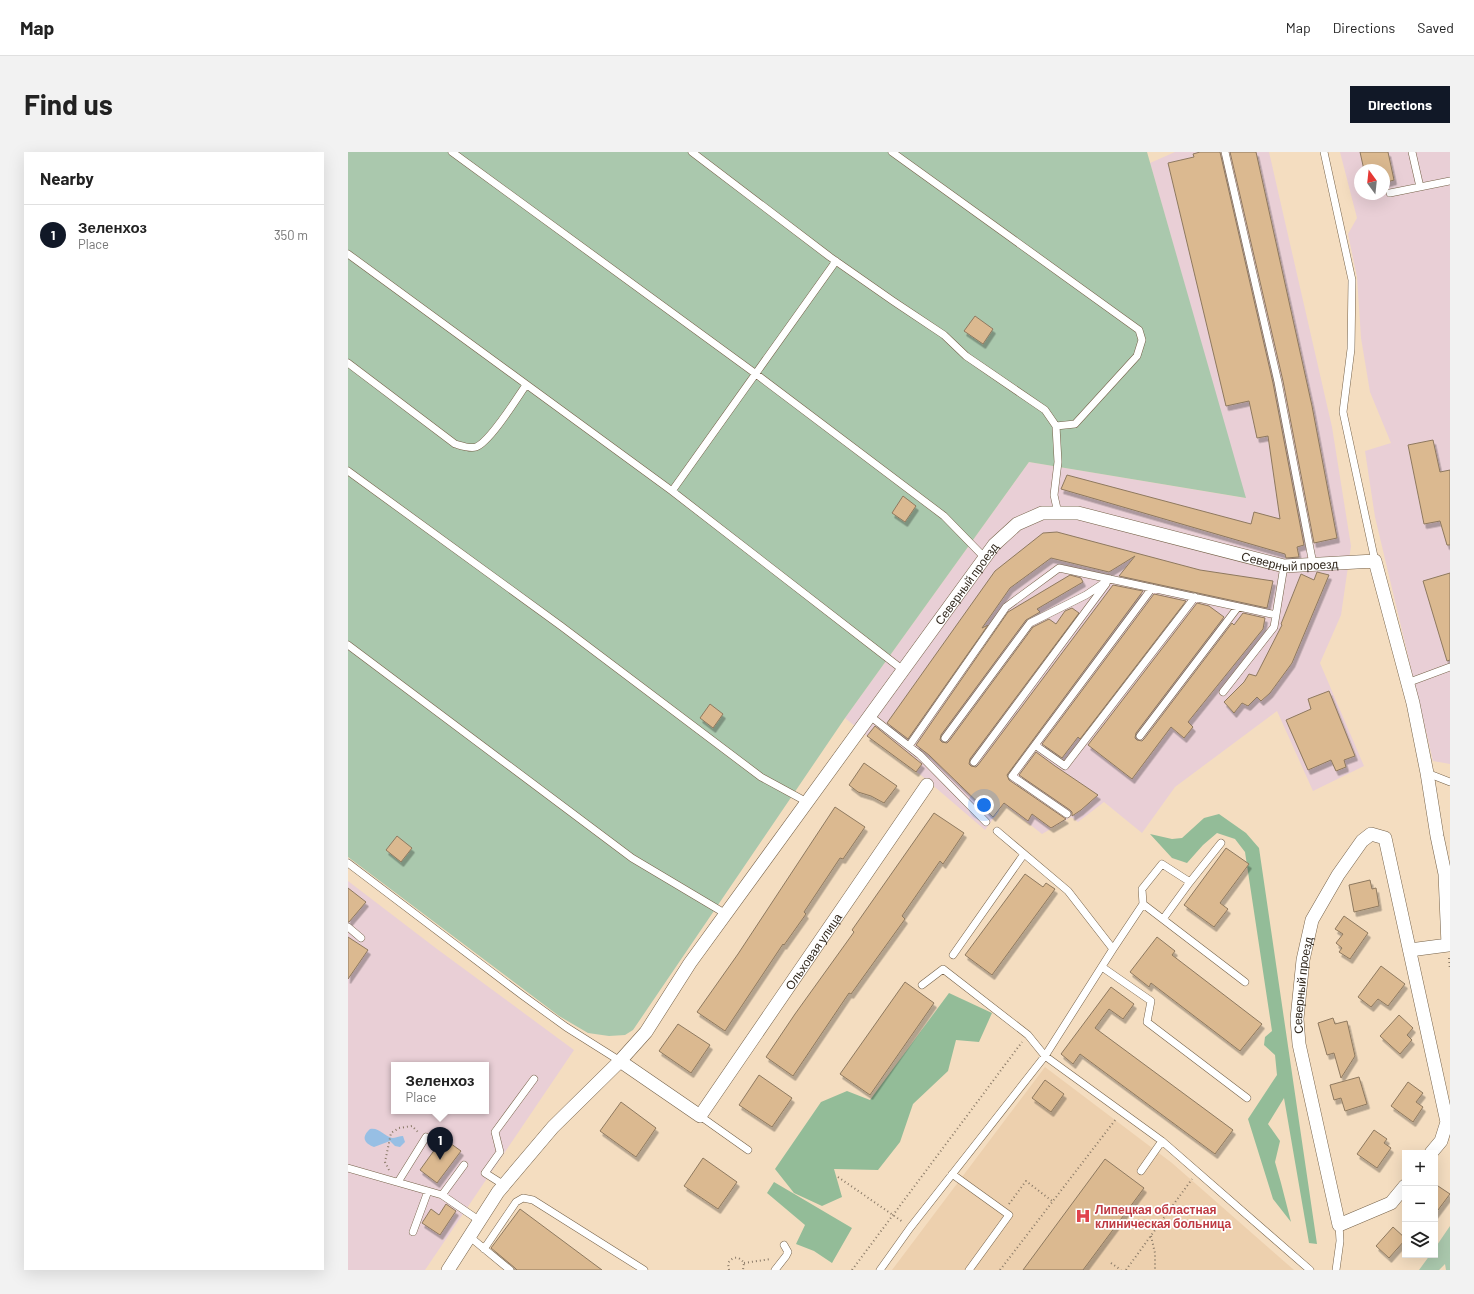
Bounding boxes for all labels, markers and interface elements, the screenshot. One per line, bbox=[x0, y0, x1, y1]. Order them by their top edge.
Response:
text: Map bbox=[20, 16, 54, 39]
text: Map bbox=[1286, 19, 1311, 36]
text: Directions bbox=[1333, 19, 1395, 36]
text: Saved bbox=[1417, 19, 1454, 36]
button: Directions bbox=[1350, 86, 1450, 123]
text: Find us bbox=[24, 87, 113, 121]
north arrow bbox=[1354, 164, 1390, 200]
text: Nearby bbox=[40, 168, 94, 188]
text: Зеленхоз bbox=[78, 218, 147, 236]
text: 1 bbox=[51, 227, 55, 243]
text: 350 m bbox=[274, 227, 308, 243]
text: Place bbox=[78, 236, 109, 252]
street label: Северный проезд bbox=[932, 540, 1001, 627]
street label: Северный проезд bbox=[1240, 548, 1339, 573]
your location bbox=[974, 795, 994, 815]
street label: Ольховая улица bbox=[782, 910, 844, 992]
street label: Северный проезд bbox=[1290, 935, 1316, 1034]
popup bbox=[391, 1062, 489, 1114]
text: Зеленхоз bbox=[406, 1071, 474, 1089]
text: Place bbox=[406, 1089, 437, 1105]
pin: 1 bbox=[427, 1127, 453, 1160]
map controls bbox=[1402, 1150, 1438, 1258]
button: + bbox=[1402, 1150, 1438, 1186]
button: − bbox=[1402, 1186, 1438, 1222]
place label: Липецкая областная клиническая больница bbox=[1095, 1202, 1232, 1231]
hospital icon: Липецкая областная клиническая больница bbox=[1074, 1207, 1092, 1225]
button: layers bbox=[1402, 1222, 1438, 1258]

